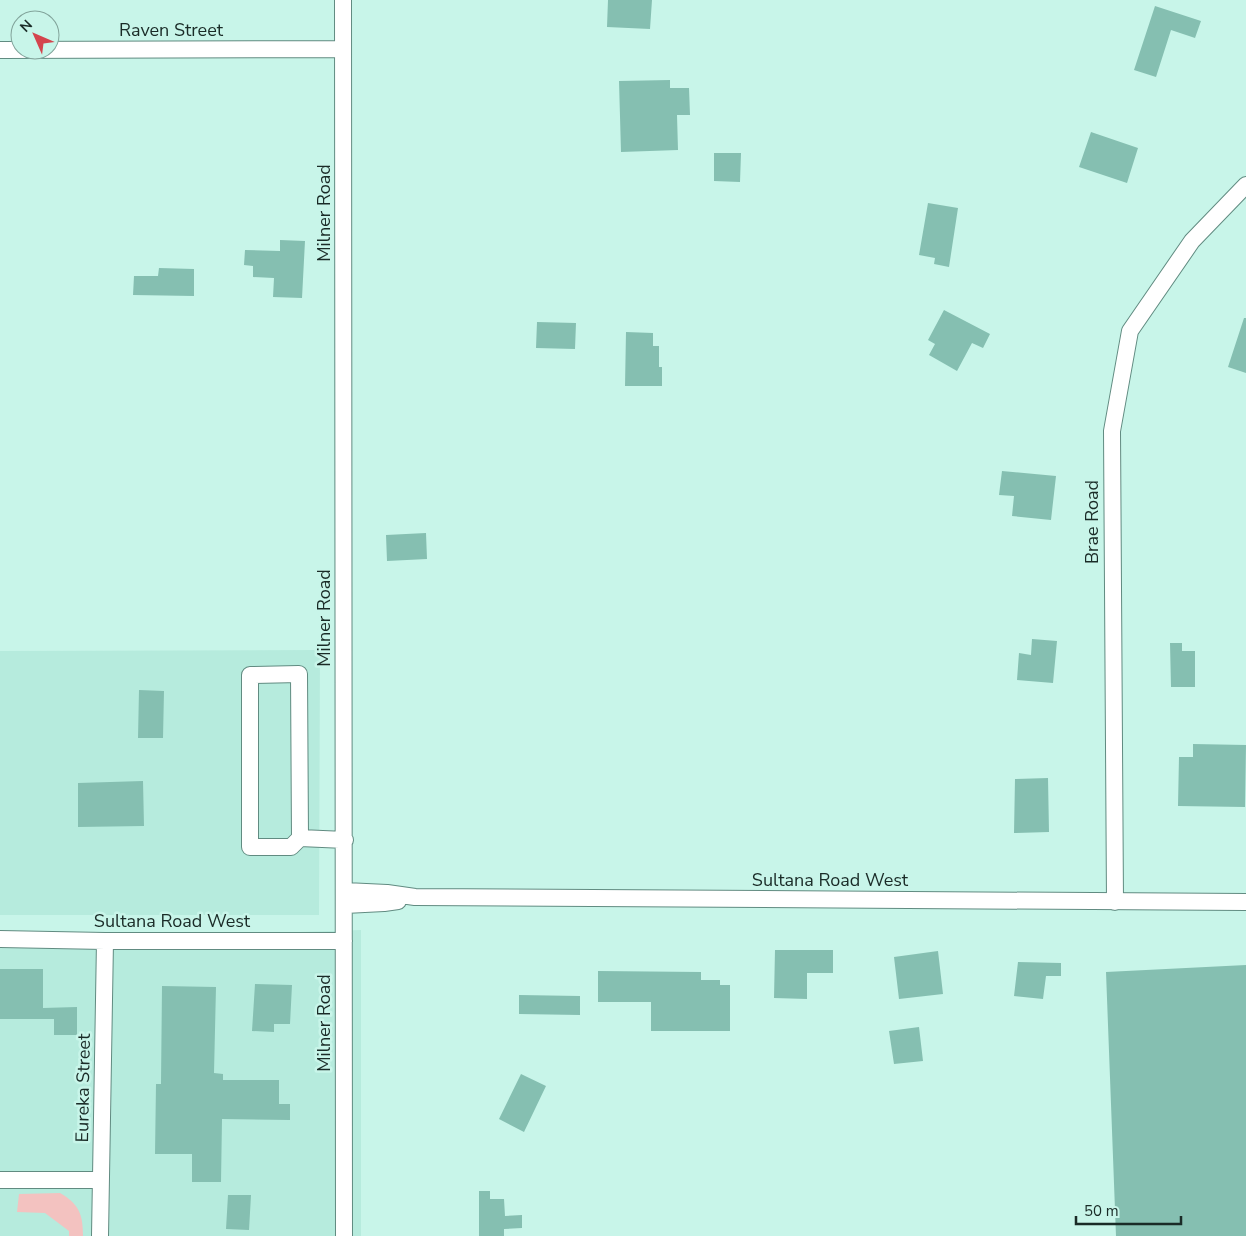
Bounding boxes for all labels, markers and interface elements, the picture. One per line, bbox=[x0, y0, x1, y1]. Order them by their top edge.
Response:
north arrow bbox=[10, 10, 60, 60]
text: N bbox=[16, 16, 37, 37]
street label: Raven Street bbox=[119, 18, 224, 42]
street label: Milner Road bbox=[312, 164, 336, 262]
street label: Brae Road bbox=[1080, 480, 1104, 564]
street label: Milner Road bbox=[312, 569, 336, 667]
street label: Sultana Road West bbox=[752, 868, 909, 892]
street label: Sultana Road West bbox=[94, 909, 251, 933]
street label: Milner Road bbox=[312, 974, 336, 1072]
street label: Eureka Street bbox=[70, 1033, 96, 1143]
scale bar bbox=[1076, 1194, 1181, 1226]
text: 50 m bbox=[1084, 1201, 1119, 1221]

